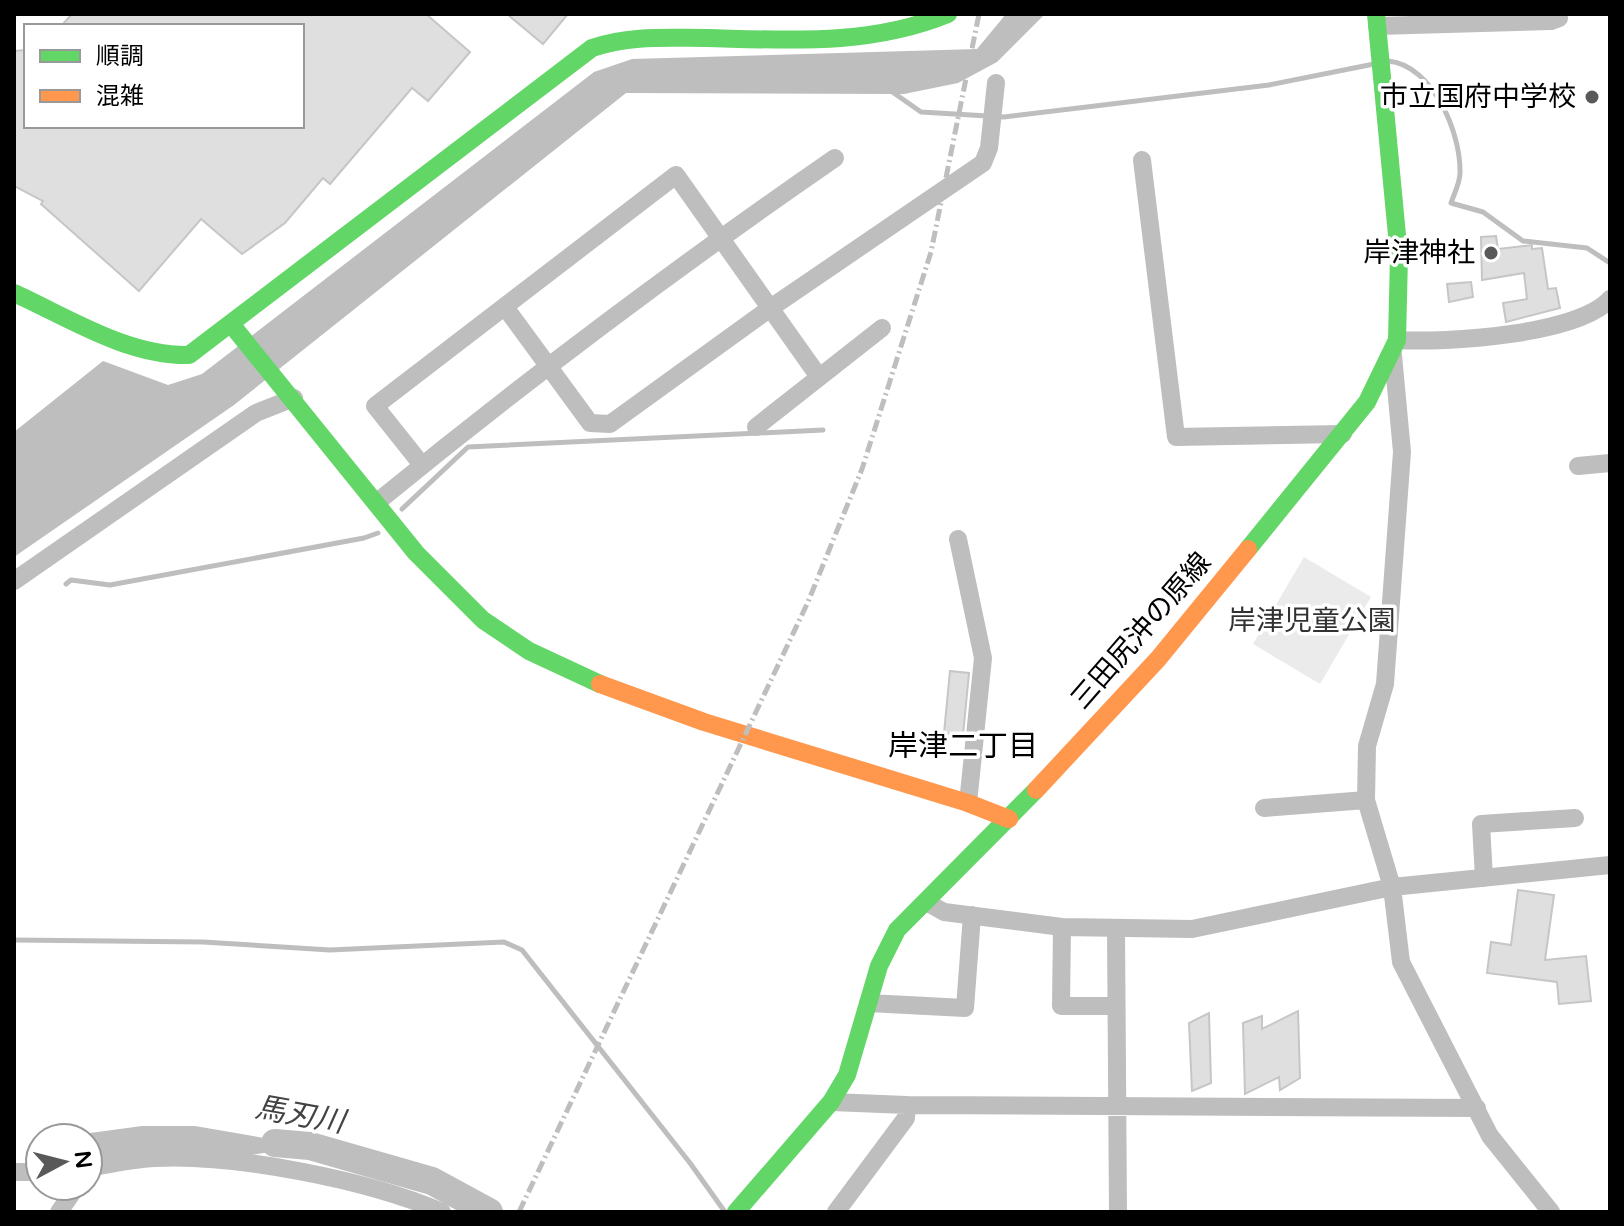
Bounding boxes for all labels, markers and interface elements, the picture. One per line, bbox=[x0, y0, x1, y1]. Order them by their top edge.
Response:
legend bbox=[24, 24, 304, 128]
text: 順調 bbox=[96, 42, 144, 71]
place label: 市立国府中学校 bbox=[1380, 80, 1576, 114]
text: 混雑 bbox=[96, 82, 144, 111]
marker: 市立国府中学校 bbox=[1583, 88, 1601, 106]
place label: 岸津神社 bbox=[1363, 236, 1475, 270]
marker: 岸津神社 bbox=[1482, 244, 1500, 262]
street label: 三田尻沖の原線 bbox=[1064, 546, 1218, 716]
park label: 岸津児童公園 bbox=[1228, 604, 1396, 638]
district label: 岸津二丁目 bbox=[888, 728, 1038, 765]
water label: 馬刃川 bbox=[252, 1089, 350, 1142]
north arrow bbox=[24, 1122, 104, 1202]
text: N bbox=[69, 1149, 97, 1170]

